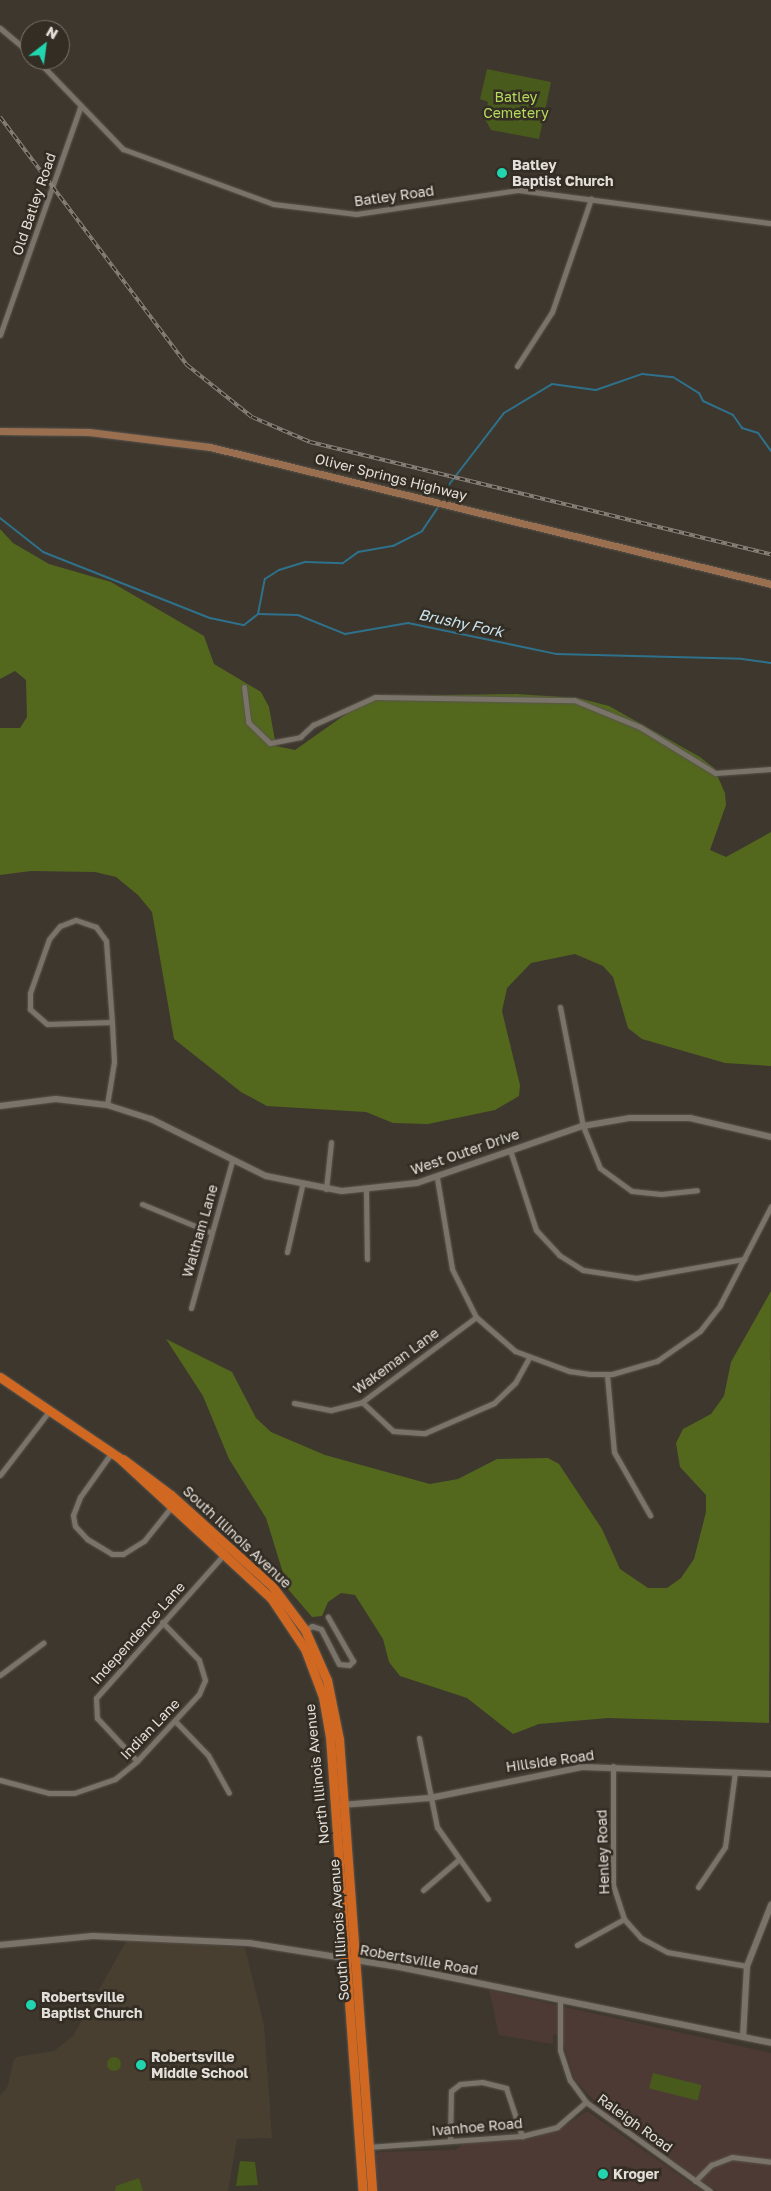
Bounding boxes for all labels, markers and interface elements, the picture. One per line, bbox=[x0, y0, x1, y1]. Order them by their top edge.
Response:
north arrow bbox=[20, 20, 70, 70]
text: N bbox=[43, 22, 61, 42]
park label: Batley Cemetery bbox=[483, 89, 549, 121]
street label: Old Batley Road bbox=[9, 151, 59, 257]
place label: Batley Baptist Church bbox=[512, 157, 613, 190]
marker: Batley Baptist Church bbox=[496, 167, 508, 179]
street label: Batley Road bbox=[353, 182, 435, 210]
street label: Oliver Springs Highway bbox=[313, 450, 469, 504]
water label: Brushy Fork bbox=[417, 605, 505, 641]
street label: West Outer Drive bbox=[409, 1126, 521, 1178]
street label: Waltham Lane bbox=[179, 1183, 221, 1279]
street label: Wakeman Lane bbox=[350, 1324, 442, 1398]
street label: South Illinois Avenue bbox=[179, 1483, 295, 1591]
street label: Independence Lane bbox=[87, 1578, 189, 1688]
street label: Indian Lane bbox=[117, 1695, 183, 1763]
street label: North Illinois Avenue bbox=[301, 1703, 333, 1845]
street label: Hillside Road bbox=[505, 1746, 595, 1776]
street label: Henley Road bbox=[593, 1809, 613, 1895]
street label: South Illinois Avenue bbox=[326, 1859, 352, 2001]
street label: Robertsville Road bbox=[359, 1941, 479, 1979]
place label: Robertsville Baptist Church bbox=[41, 1989, 142, 2021]
marker: Robertsville Baptist Church bbox=[25, 1999, 37, 2011]
place label: Robertsville Middle School bbox=[151, 2049, 248, 2082]
marker: Robertsville Middle School bbox=[135, 2059, 147, 2071]
street label: Raleigh Road bbox=[594, 2090, 676, 2156]
street label: Ivanhoe Road bbox=[431, 2115, 523, 2139]
place label: Kroger bbox=[613, 2166, 659, 2182]
marker: Kroger bbox=[597, 2168, 609, 2180]

